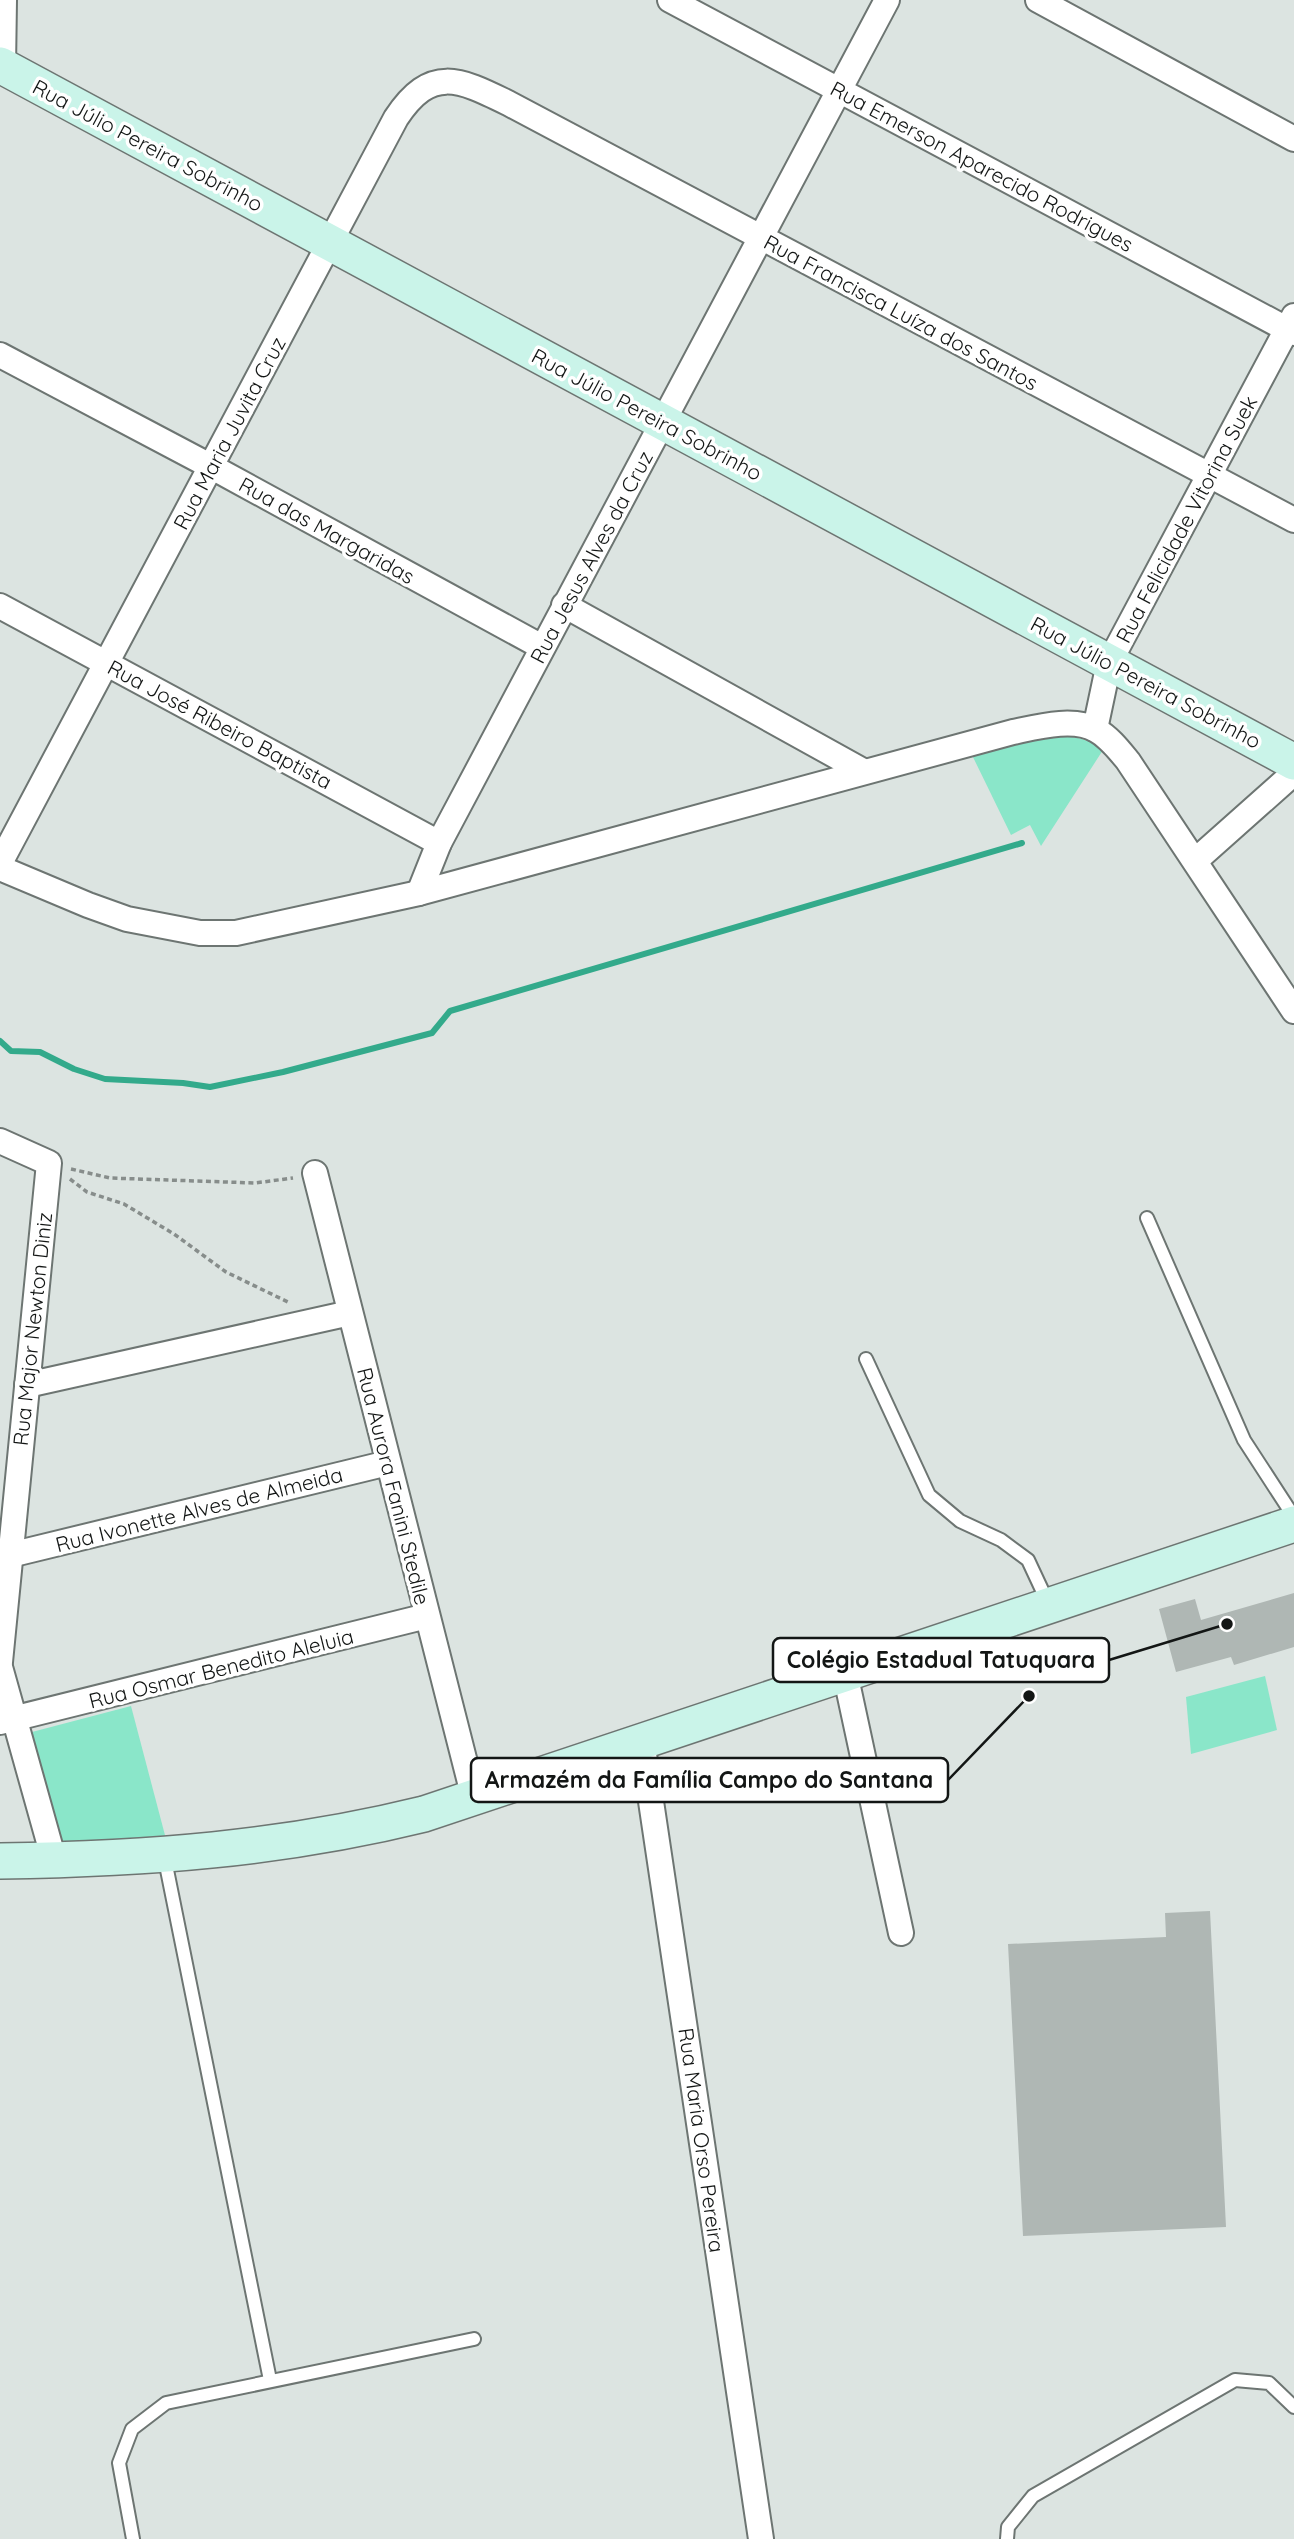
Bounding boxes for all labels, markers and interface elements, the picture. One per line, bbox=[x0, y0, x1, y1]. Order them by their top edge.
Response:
street label: Rua Júlio Pereira Sobrinho bbox=[28, 73, 268, 217]
street label: Rua Emerson Aparecido Rodrigues bbox=[826, 75, 1138, 257]
street label: Rua Francisca Luíza dos Santos bbox=[760, 229, 1042, 395]
street label: Rua Maria Juvita Cruz bbox=[167, 332, 291, 534]
street label: Rua Júlio Pereira Sobrinho bbox=[527, 342, 767, 486]
street label: Rua Felicidade Vitorina Suek bbox=[1110, 391, 1262, 647]
street label: Rua Jesus Alves da Cruz bbox=[524, 446, 658, 668]
street label: Rua das Margaridas bbox=[235, 471, 419, 589]
street label: Rua Júlio Pereira Sobrinho bbox=[1026, 610, 1266, 754]
street label: Rua José Ribeiro Baptista bbox=[103, 654, 337, 794]
street label: Rua Major Newton Diniz bbox=[7, 1211, 57, 1447]
street label: Rua Aurora Fanini Stedile bbox=[352, 1365, 436, 1607]
street label: Rua Ivonette Alves de Almeida bbox=[53, 1461, 345, 1557]
street label: Rua Osmar Benedito Aleluia bbox=[86, 1622, 356, 1714]
callout: Colégio Estadual Tatuquara bbox=[773, 1638, 1109, 1682]
text: Colégio Estadual Tatuquara bbox=[787, 1645, 1095, 1674]
callout: Armazém da Família Campo do Santana bbox=[471, 1758, 948, 1802]
text: Armazém da Família Campo do Santana bbox=[485, 1765, 933, 1794]
street label: Rua Maria Orso Pereira bbox=[673, 2026, 731, 2254]

